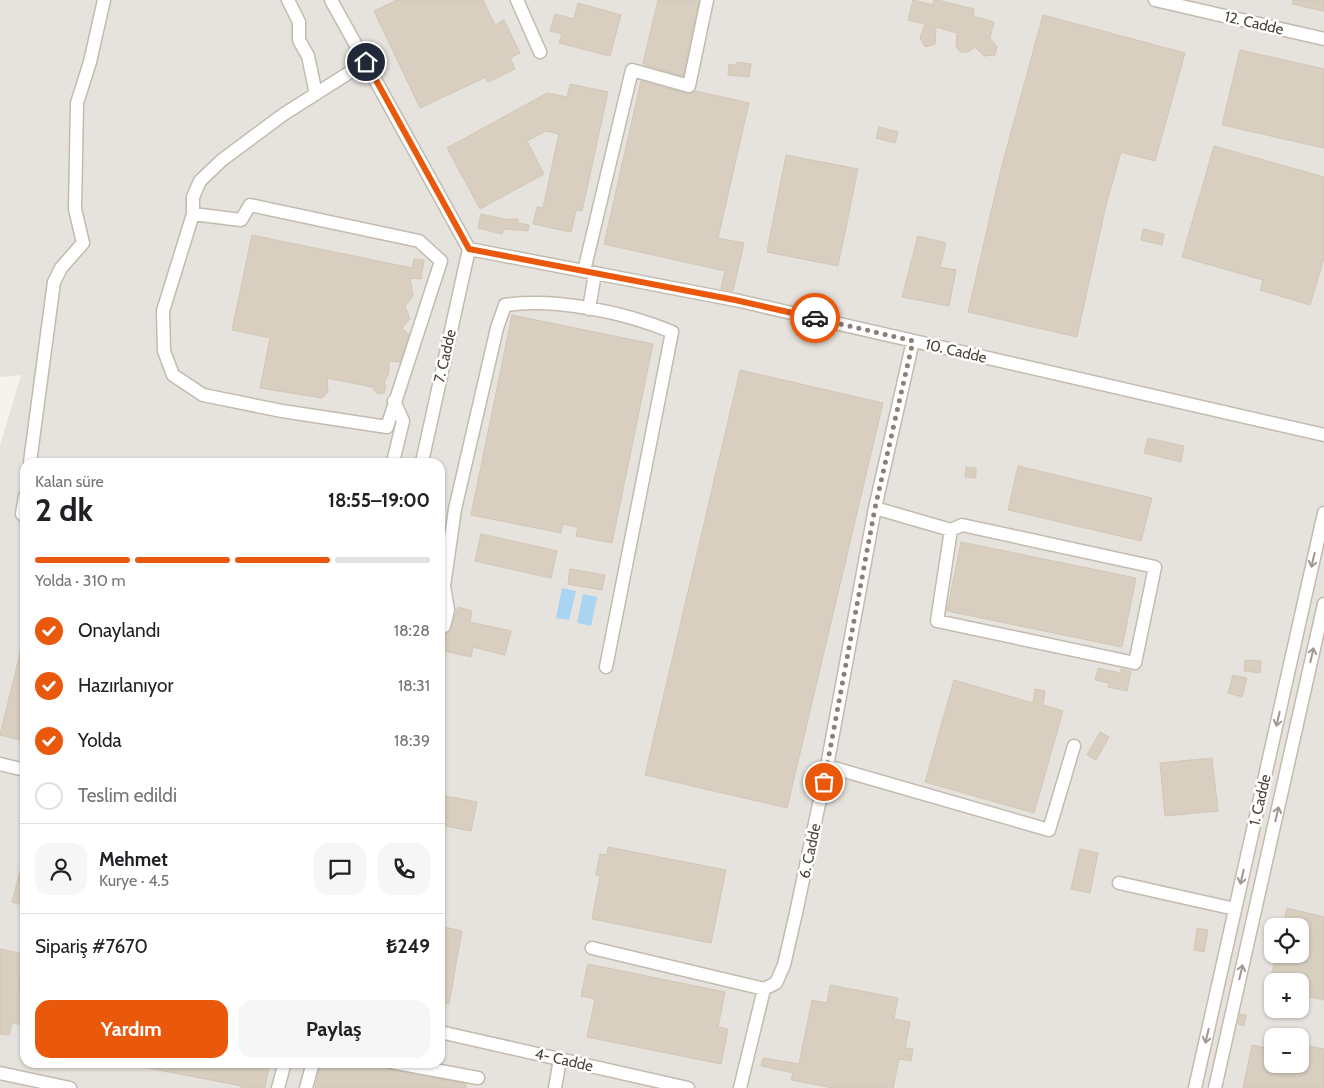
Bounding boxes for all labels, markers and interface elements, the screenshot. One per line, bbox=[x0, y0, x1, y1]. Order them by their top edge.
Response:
street label: 12. Cadde bbox=[1223, 7, 1286, 39]
pin bbox=[345, 41, 387, 83]
icon: home bbox=[352, 48, 380, 76]
courier bbox=[790, 293, 840, 343]
icon: car bbox=[801, 304, 829, 332]
street label: 7. Cadde bbox=[430, 327, 460, 384]
street label: 10. Cadde bbox=[924, 335, 989, 367]
text: Kalan süre bbox=[35, 472, 104, 491]
text: 18:55–19:00 bbox=[328, 489, 430, 512]
text: 2 dk bbox=[35, 490, 93, 529]
one-way arrow bbox=[1308, 552, 1317, 568]
text: Yolda · 310 m bbox=[35, 571, 125, 590]
icon: check bbox=[35, 617, 63, 645]
text: Onaylandı bbox=[78, 619, 160, 642]
text: 18:28 bbox=[394, 621, 430, 640]
one-way arrow bbox=[1308, 647, 1318, 663]
icon: check bbox=[35, 672, 63, 700]
text: Hazırlanıyor bbox=[78, 674, 173, 697]
text: 18:31 bbox=[398, 676, 430, 695]
one-way arrow bbox=[1273, 710, 1282, 726]
icon: check bbox=[35, 727, 63, 755]
text: Yolda bbox=[78, 729, 122, 752]
text: 18:39 bbox=[394, 731, 430, 750]
pin bbox=[803, 761, 845, 803]
icon: bag bbox=[810, 768, 838, 796]
street label: 1. Cadde bbox=[1245, 772, 1275, 827]
text: Teslim edildi bbox=[78, 784, 177, 807]
one-way arrow bbox=[1273, 806, 1282, 822]
street label: 6. Cadde bbox=[795, 822, 825, 880]
button: person bbox=[35, 843, 87, 895]
button: chat bbox=[314, 843, 366, 895]
button: phone bbox=[378, 843, 430, 895]
text: Mehmet bbox=[99, 848, 168, 871]
one-way arrow bbox=[1237, 869, 1246, 885]
text: Kurye · 4.5 bbox=[99, 871, 169, 890]
map controls bbox=[1264, 918, 1309, 1073]
button: locate bbox=[1264, 918, 1309, 963]
text: Sipariş #7670 bbox=[35, 935, 148, 958]
text: ₺249 bbox=[386, 935, 430, 958]
one-way arrow bbox=[1237, 965, 1246, 981]
button: + bbox=[1264, 973, 1309, 1018]
button: Yardım bbox=[35, 1000, 228, 1058]
button: Paylaş bbox=[238, 1000, 430, 1058]
one-way arrow bbox=[1202, 1027, 1211, 1043]
button: − bbox=[1264, 1028, 1309, 1073]
street label: 4- Cadde bbox=[533, 1045, 595, 1075]

